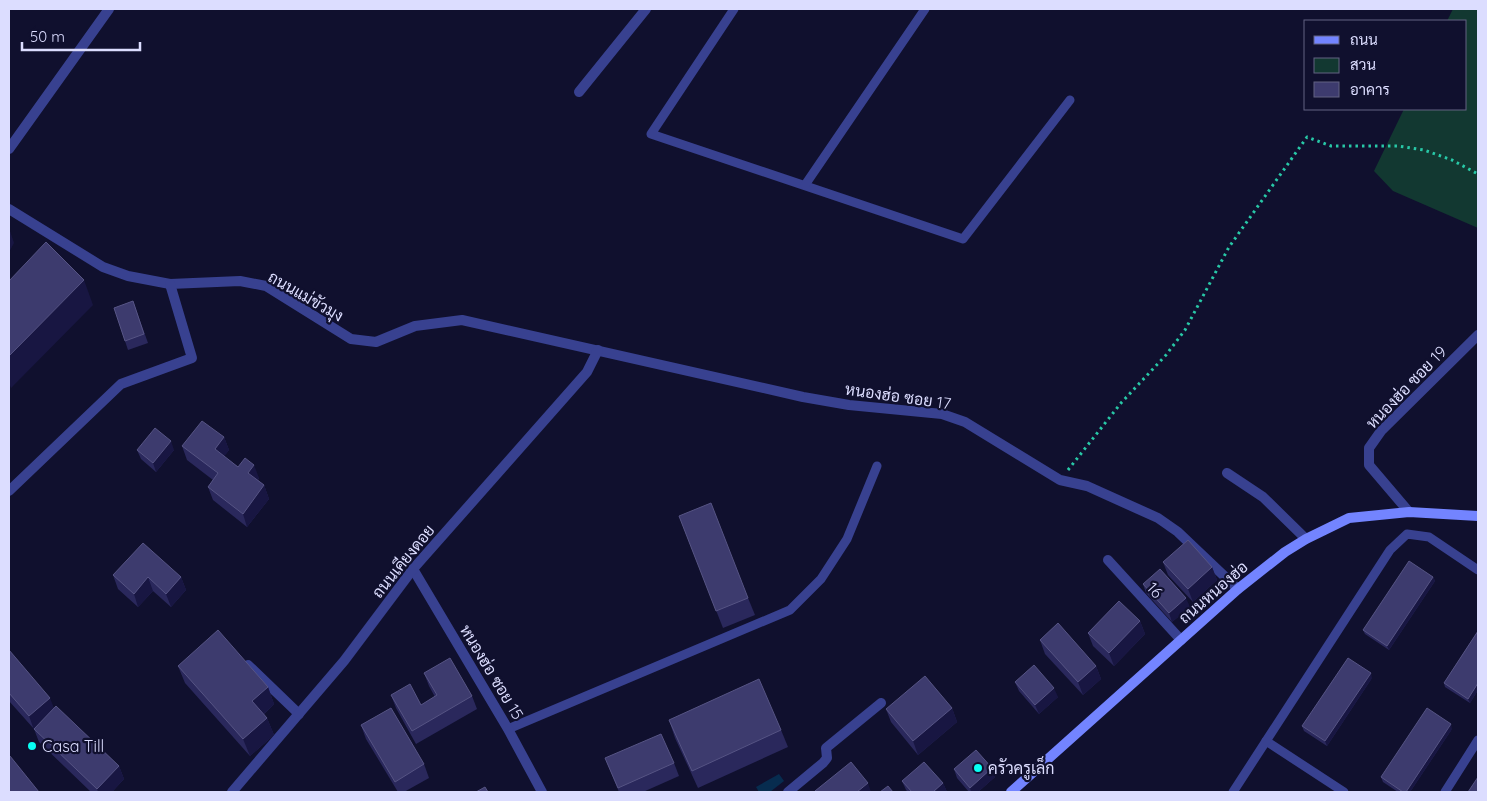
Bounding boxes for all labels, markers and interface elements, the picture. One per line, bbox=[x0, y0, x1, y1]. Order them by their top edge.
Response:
scale bar bbox=[22, 20, 140, 52]
legend bbox=[1304, 20, 1467, 110]
text: 50 m bbox=[30, 27, 65, 46]
text: ถนน bbox=[1350, 30, 1378, 49]
text: สวน bbox=[1350, 55, 1376, 74]
text: อาคาร bbox=[1350, 80, 1390, 99]
street label: ถนนแม่ขัวมุง bbox=[264, 266, 347, 327]
street label: หนองฮ่อ ซอย 19 bbox=[1361, 341, 1451, 433]
street label: หนองฮ่อ ซอย 17 bbox=[844, 379, 952, 413]
street label: ถนนเคียงดอย bbox=[367, 520, 439, 602]
street label: ถนนหนองฮ่อ bbox=[1174, 557, 1252, 627]
street label: 16 bbox=[1143, 578, 1168, 602]
street label: หนองฮ่อ ซอย 15 bbox=[456, 621, 528, 723]
place label: Casa Till bbox=[42, 736, 104, 756]
marker: Casa Till bbox=[26, 740, 38, 752]
place label: ครัวครูเล็ก bbox=[988, 755, 1054, 780]
marker: ครัวครูเล็ก bbox=[972, 762, 984, 774]

